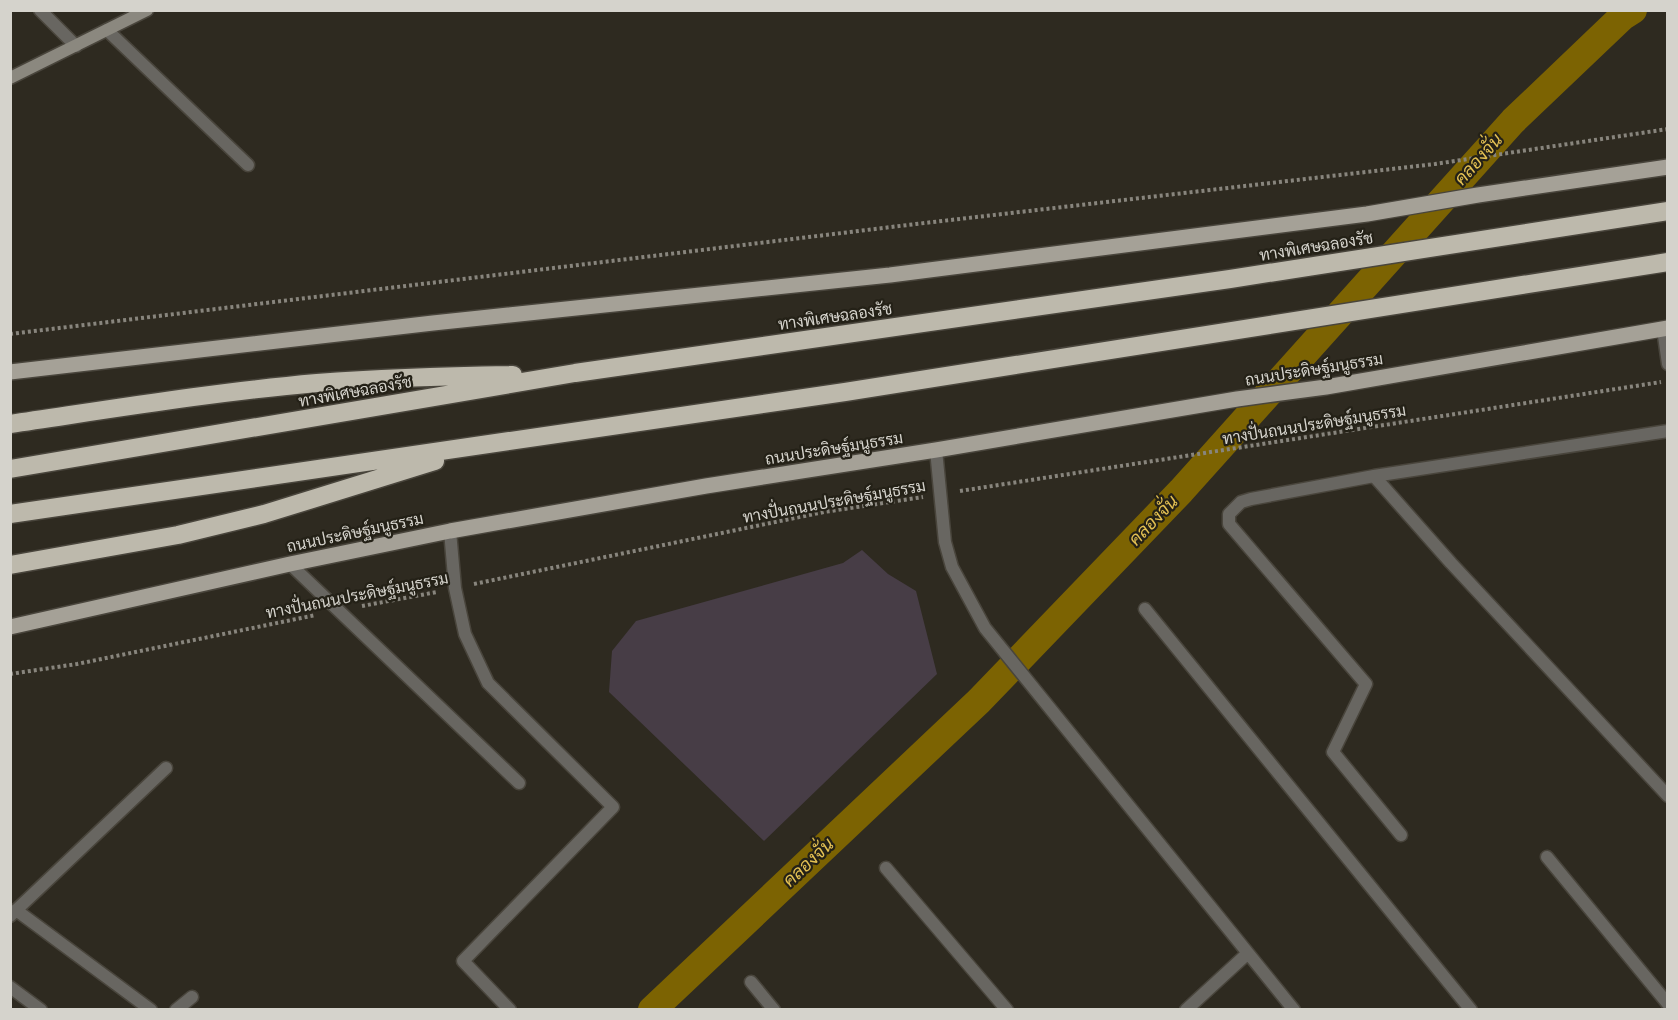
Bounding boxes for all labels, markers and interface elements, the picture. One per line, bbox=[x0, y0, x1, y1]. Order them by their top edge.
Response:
water label: คลองจั่น bbox=[1446, 126, 1507, 190]
street label: ทางพิเศษฉลองรัช bbox=[1258, 227, 1374, 265]
street label: ทางพิเศษฉลองรัช bbox=[777, 298, 893, 334]
street label: ถนนประดิษฐ์มนูธรรม bbox=[1243, 346, 1385, 392]
street label: ทางพิเศษฉลองรัช bbox=[297, 371, 413, 411]
street label: ทางปั่นถนนประดิษฐ์มนูธรรม bbox=[1220, 396, 1408, 450]
street label: ถนนประดิษฐ์มนูธรรม bbox=[763, 425, 905, 471]
street label: ทางปั่นถนนประดิษฐ์มนูธรรม bbox=[740, 472, 927, 529]
water label: คลองจั่น bbox=[1121, 487, 1183, 550]
street label: ถนนประดิษฐ์มนูธรรม bbox=[284, 506, 426, 558]
street label: ทางปั่นถนนประดิษฐ์มนูธรรม bbox=[263, 564, 450, 624]
water label: คลองจั่น bbox=[775, 830, 839, 891]

